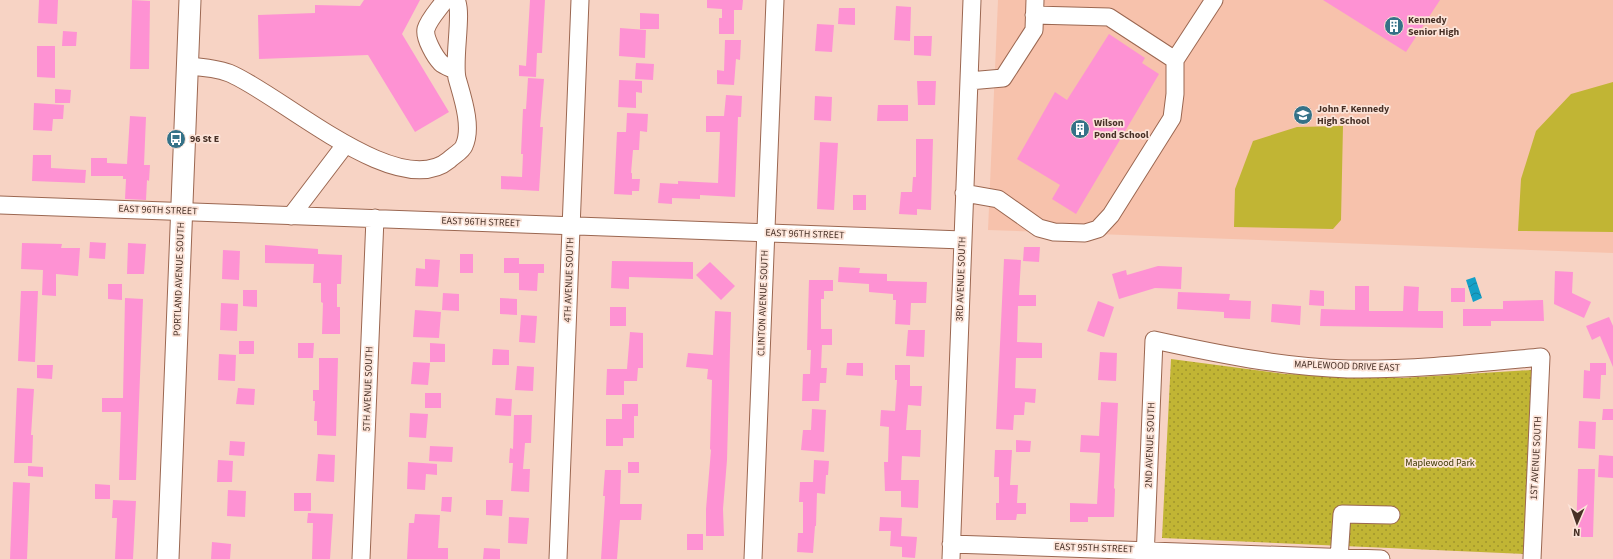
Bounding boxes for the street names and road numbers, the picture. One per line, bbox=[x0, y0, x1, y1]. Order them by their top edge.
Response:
street label: EAST 96TH STREET bbox=[118, 202, 198, 218]
street label: EAST 96TH STREET bbox=[441, 214, 521, 230]
street label: PORTLAND AVENUE SOUTH bbox=[170, 222, 188, 336]
street label: EAST 96TH STREET bbox=[765, 226, 845, 242]
street label: 3RD AVENUE SOUTH bbox=[953, 236, 969, 322]
street label: 4TH AVENUE SOUTH bbox=[561, 237, 577, 323]
street label: CLINTON AVENUE SOUTH bbox=[754, 250, 772, 356]
street label: 5TH AVENUE SOUTH bbox=[360, 346, 376, 432]
street label: MAPLEWOOD DRIVE EAST bbox=[1294, 357, 1401, 375]
street label: 2ND AVENUE SOUTH bbox=[1142, 402, 1158, 488]
street label: 1ST AVENUE SOUTH bbox=[1527, 416, 1545, 500]
street label: EAST 95TH STREET bbox=[1054, 540, 1134, 556]

